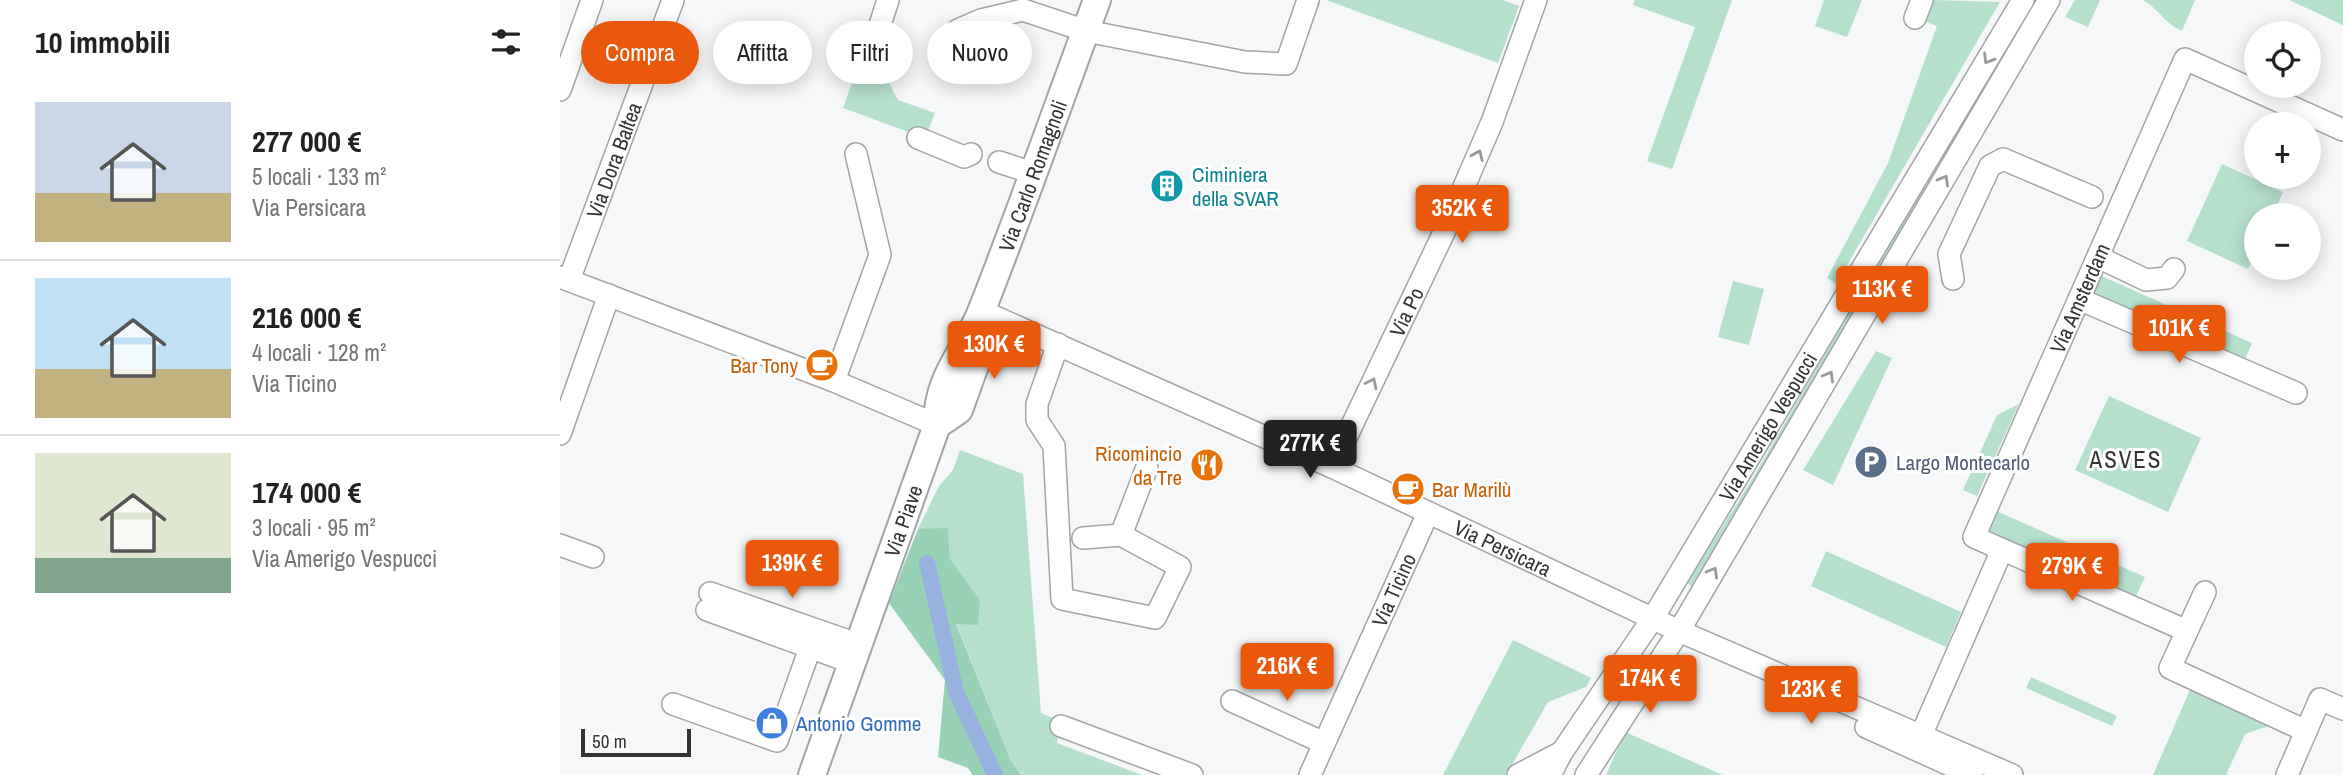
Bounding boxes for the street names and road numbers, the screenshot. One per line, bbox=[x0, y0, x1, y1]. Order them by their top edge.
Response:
street label: Via Carlo Romagnoli bbox=[991, 96, 1074, 256]
street label: Via Dora Baltea bbox=[579, 98, 648, 222]
street label: Via Amsterdam bbox=[2042, 238, 2116, 358]
street label: Via Po bbox=[1382, 282, 1430, 341]
street label: Via Amerigo Vespucci bbox=[1712, 347, 1824, 507]
street label: Via Piave bbox=[877, 481, 929, 561]
street label: Via Persicara bbox=[1449, 512, 1556, 583]
street label: Via Ticino bbox=[1364, 549, 1423, 631]

